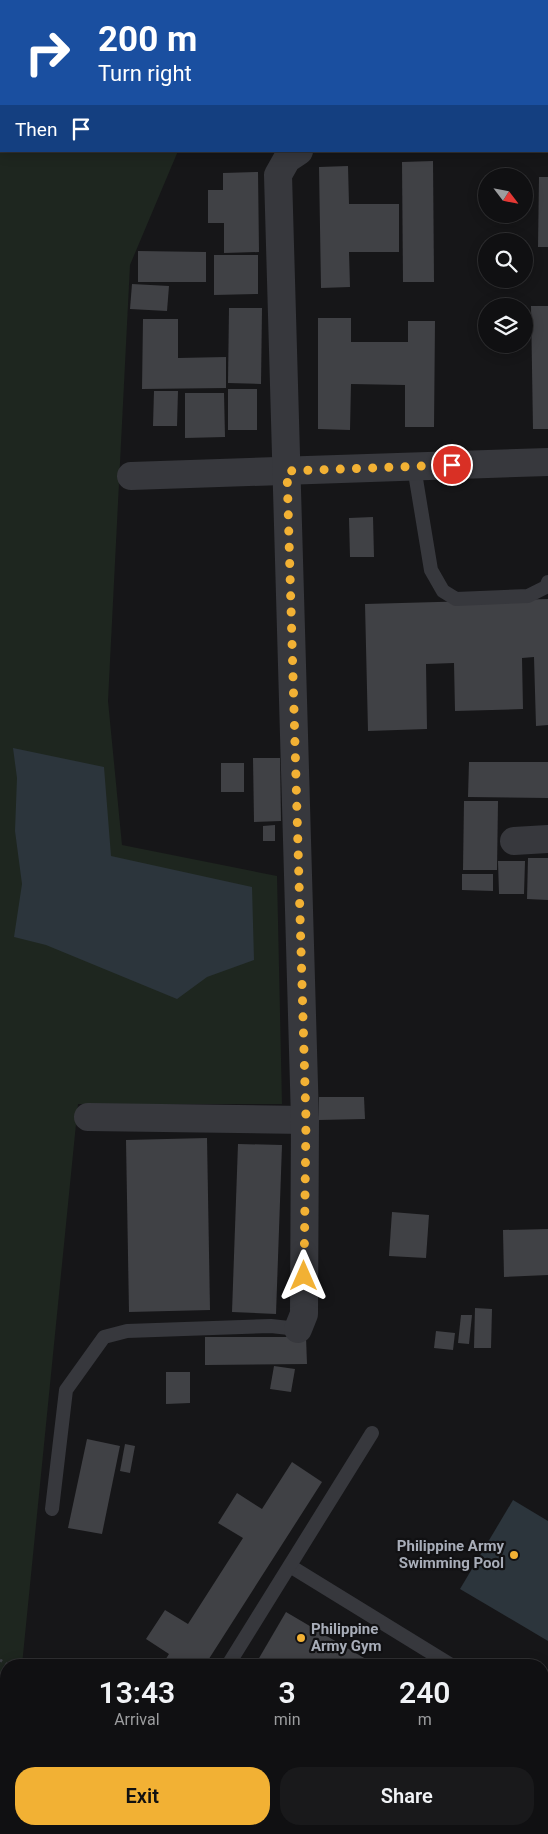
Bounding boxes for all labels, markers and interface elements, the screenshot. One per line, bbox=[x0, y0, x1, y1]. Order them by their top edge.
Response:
text: 200 m bbox=[98, 19, 197, 60]
icon: right bbox=[15, 20, 80, 85]
text: Turn right bbox=[98, 61, 192, 86]
icon: arrive bbox=[67, 115, 95, 143]
text: Then bbox=[15, 118, 57, 141]
north arrow bbox=[478, 168, 532, 222]
map controls bbox=[478, 168, 533, 353]
button: search bbox=[478, 233, 533, 288]
button: layers bbox=[478, 298, 533, 353]
pin bbox=[431, 444, 473, 486]
icon: arrive bbox=[438, 451, 466, 479]
position arrow bbox=[277, 1249, 329, 1301]
place label: Philippine Army Swimming Pool bbox=[397, 1537, 504, 1572]
marker: Philippine Army Swimming Pool bbox=[508, 1549, 520, 1561]
place label: Philippine Army Gym bbox=[311, 1620, 382, 1655]
marker: Philippine Army Gym bbox=[295, 1632, 307, 1644]
text: 13:43 bbox=[99, 1675, 175, 1710]
text: 3 bbox=[279, 1675, 296, 1710]
text: 240 bbox=[399, 1675, 450, 1710]
text: Arrival bbox=[114, 1710, 160, 1729]
text: min bbox=[274, 1710, 301, 1729]
text: m bbox=[418, 1710, 432, 1729]
button: Exit bbox=[15, 1767, 270, 1825]
button: Share bbox=[280, 1767, 534, 1825]

